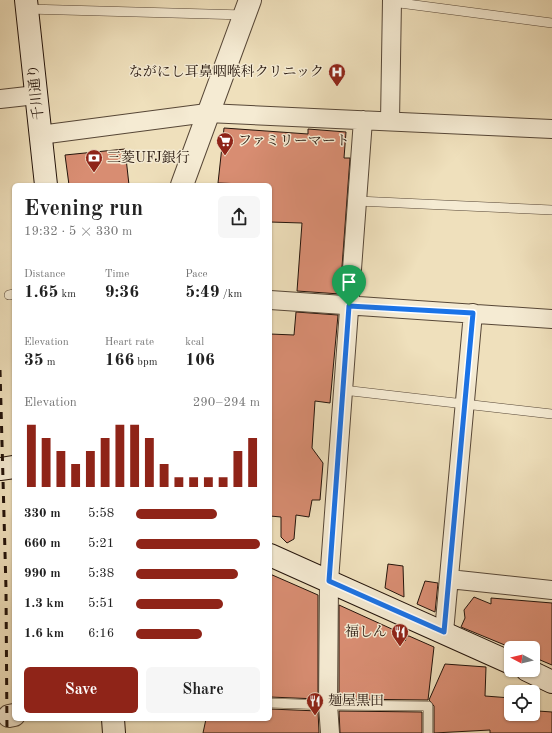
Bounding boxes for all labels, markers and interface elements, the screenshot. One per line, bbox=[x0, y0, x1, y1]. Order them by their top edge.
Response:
hospital icon: ながにし耳鼻咽喉科クリニック bbox=[327, 62, 347, 87]
street label: 千川通り bbox=[25, 63, 46, 121]
place label: ながにし耳鼻咽喉科クリニック bbox=[129, 64, 324, 79]
supermarket icon: ファミリーマート bbox=[215, 131, 235, 156]
place label: ファミリーマート bbox=[238, 134, 350, 148]
bank icon: 三菱UFJ銀行 bbox=[84, 148, 104, 173]
place label: 三菱UFJ銀行 bbox=[107, 150, 190, 165]
button: share bbox=[218, 196, 260, 238]
text: Evening run bbox=[24, 198, 143, 220]
text: 19:32 · 5 × 330 m bbox=[24, 225, 132, 238]
pin bbox=[332, 265, 366, 306]
text: Distance bbox=[24, 269, 65, 280]
text: Time bbox=[105, 269, 129, 280]
text: Pace bbox=[185, 269, 208, 280]
icon: arrive bbox=[338, 271, 360, 293]
text: 1.65 bbox=[24, 284, 58, 301]
text: 9:36 bbox=[105, 284, 139, 301]
text: 5:49 bbox=[185, 284, 220, 301]
text: km bbox=[58, 289, 76, 300]
text: /km bbox=[220, 289, 242, 300]
text: Elevation bbox=[24, 337, 69, 348]
text: Heart rate bbox=[105, 337, 154, 348]
text: kcal bbox=[185, 337, 204, 348]
text: 35 bbox=[24, 352, 44, 369]
text: 166 bbox=[105, 352, 134, 369]
text: 106 bbox=[185, 352, 215, 369]
text: m bbox=[44, 357, 56, 368]
text: bpm bbox=[134, 357, 157, 368]
text: Elevation bbox=[24, 396, 77, 409]
text: 290–294 m bbox=[193, 396, 260, 409]
text: 330 m bbox=[24, 507, 61, 520]
text: 5:58 bbox=[88, 507, 114, 520]
text: 660 m bbox=[24, 537, 61, 550]
text: 5:21 bbox=[88, 537, 114, 550]
text: 990 m bbox=[24, 567, 61, 580]
text: 5:38 bbox=[88, 567, 114, 580]
text: 1.3 km bbox=[24, 597, 64, 610]
text: 5:51 bbox=[88, 597, 114, 610]
restaurant icon: 福しん bbox=[390, 622, 410, 647]
place label: 福しん bbox=[345, 624, 387, 639]
text: 1.6 km bbox=[24, 627, 64, 640]
text: 6:16 bbox=[88, 627, 114, 640]
north arrow bbox=[504, 641, 540, 677]
map controls bbox=[504, 641, 540, 721]
button: Save bbox=[24, 667, 138, 713]
button: Share bbox=[146, 667, 260, 713]
button: locate bbox=[504, 685, 540, 721]
restaurant icon: 麺屋黒田 bbox=[305, 691, 325, 716]
place label: 麺屋黒田 bbox=[328, 693, 384, 708]

